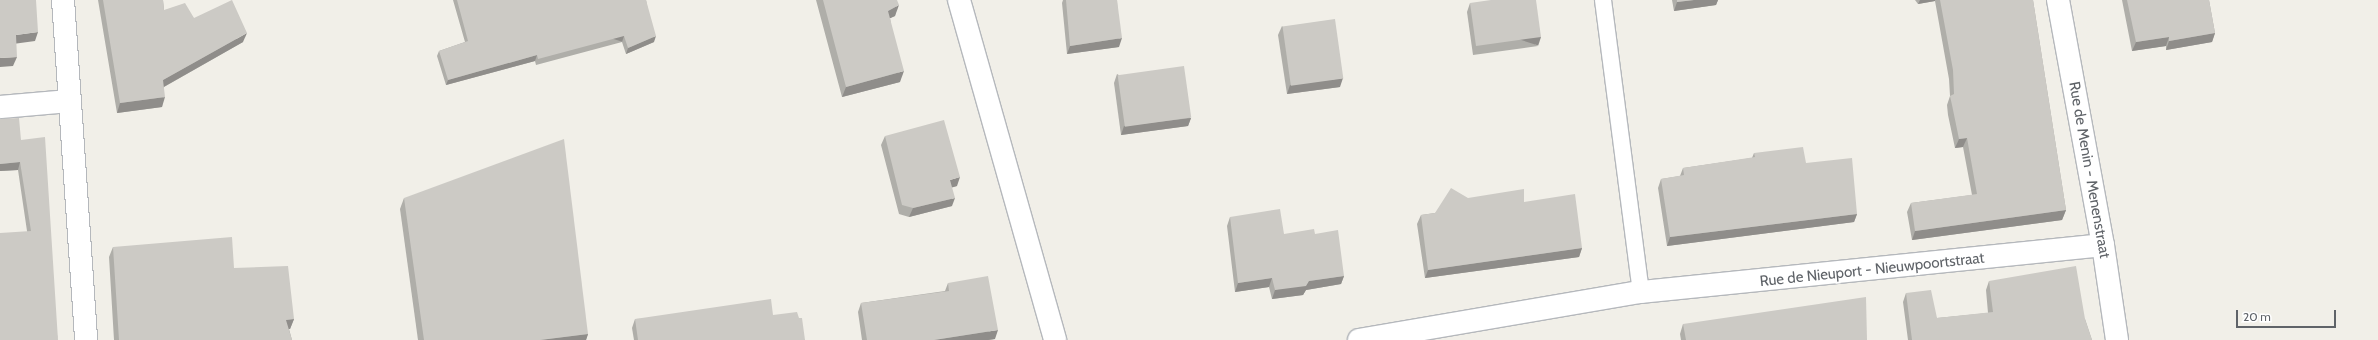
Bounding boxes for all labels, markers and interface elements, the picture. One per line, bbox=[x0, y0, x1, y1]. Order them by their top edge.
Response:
street label: Rue de Menin - Menenstraat bbox=[2065, 80, 2113, 260]
street label: Rue de Nieuport - Nieuwpoortstraat bbox=[1759, 249, 1985, 291]
scale bar bbox=[2238, 302, 2338, 328]
text: 20 m bbox=[2243, 309, 2271, 324]

